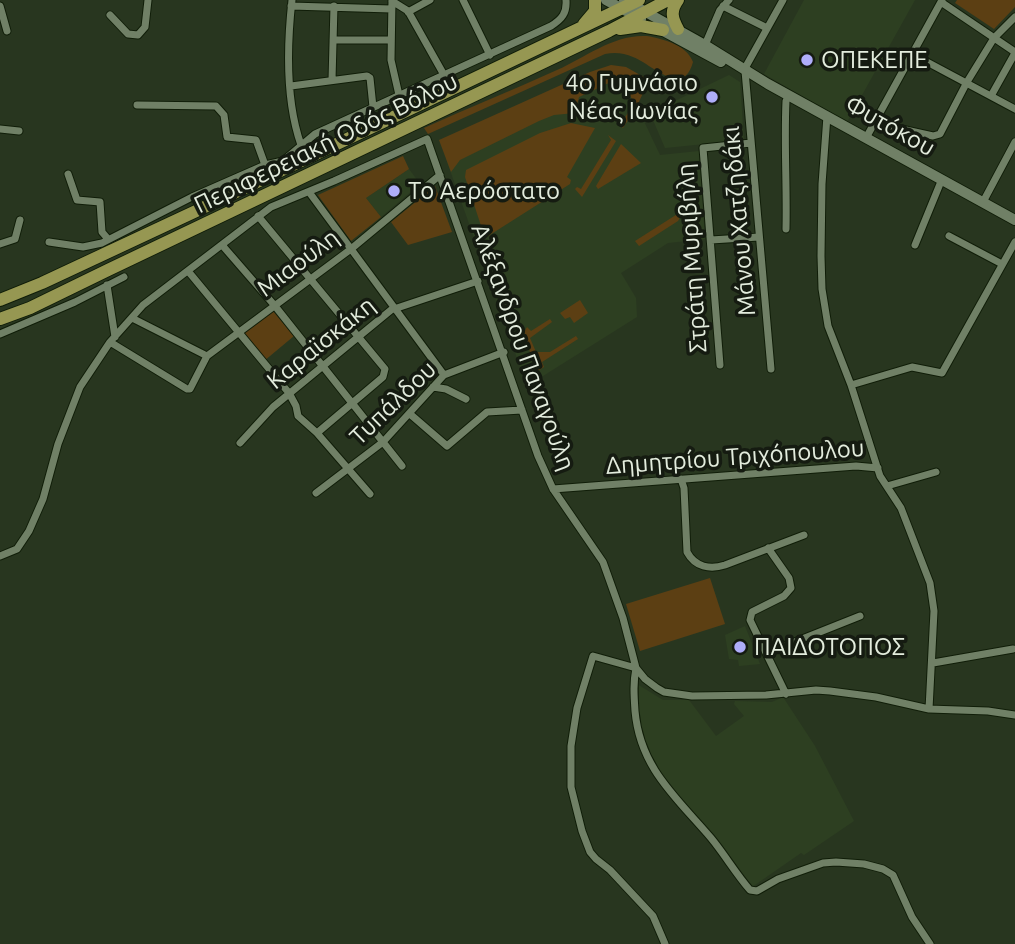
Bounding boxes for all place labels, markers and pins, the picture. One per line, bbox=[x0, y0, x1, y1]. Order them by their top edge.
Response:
place label: ΟΠΕΚΕΠΕ bbox=[821, 46, 928, 74]
marker: ΟΠΕΚΕΠΕ bbox=[799, 52, 815, 68]
place label: 4ο Γυμνάσιο Νέας Ιωνίας bbox=[565, 69, 698, 125]
marker: 4ο Γυμνάσιο Νέας Ιωνίας bbox=[704, 89, 720, 105]
place label: Το Αερόστατο bbox=[408, 177, 560, 205]
marker: Το Αερόστατο bbox=[386, 183, 402, 199]
place label: ΠΑΙΔΟΤΟΠΟΣ bbox=[754, 633, 905, 661]
marker: ΠΑΙΔΟΤΟΠΟΣ bbox=[732, 639, 748, 655]

